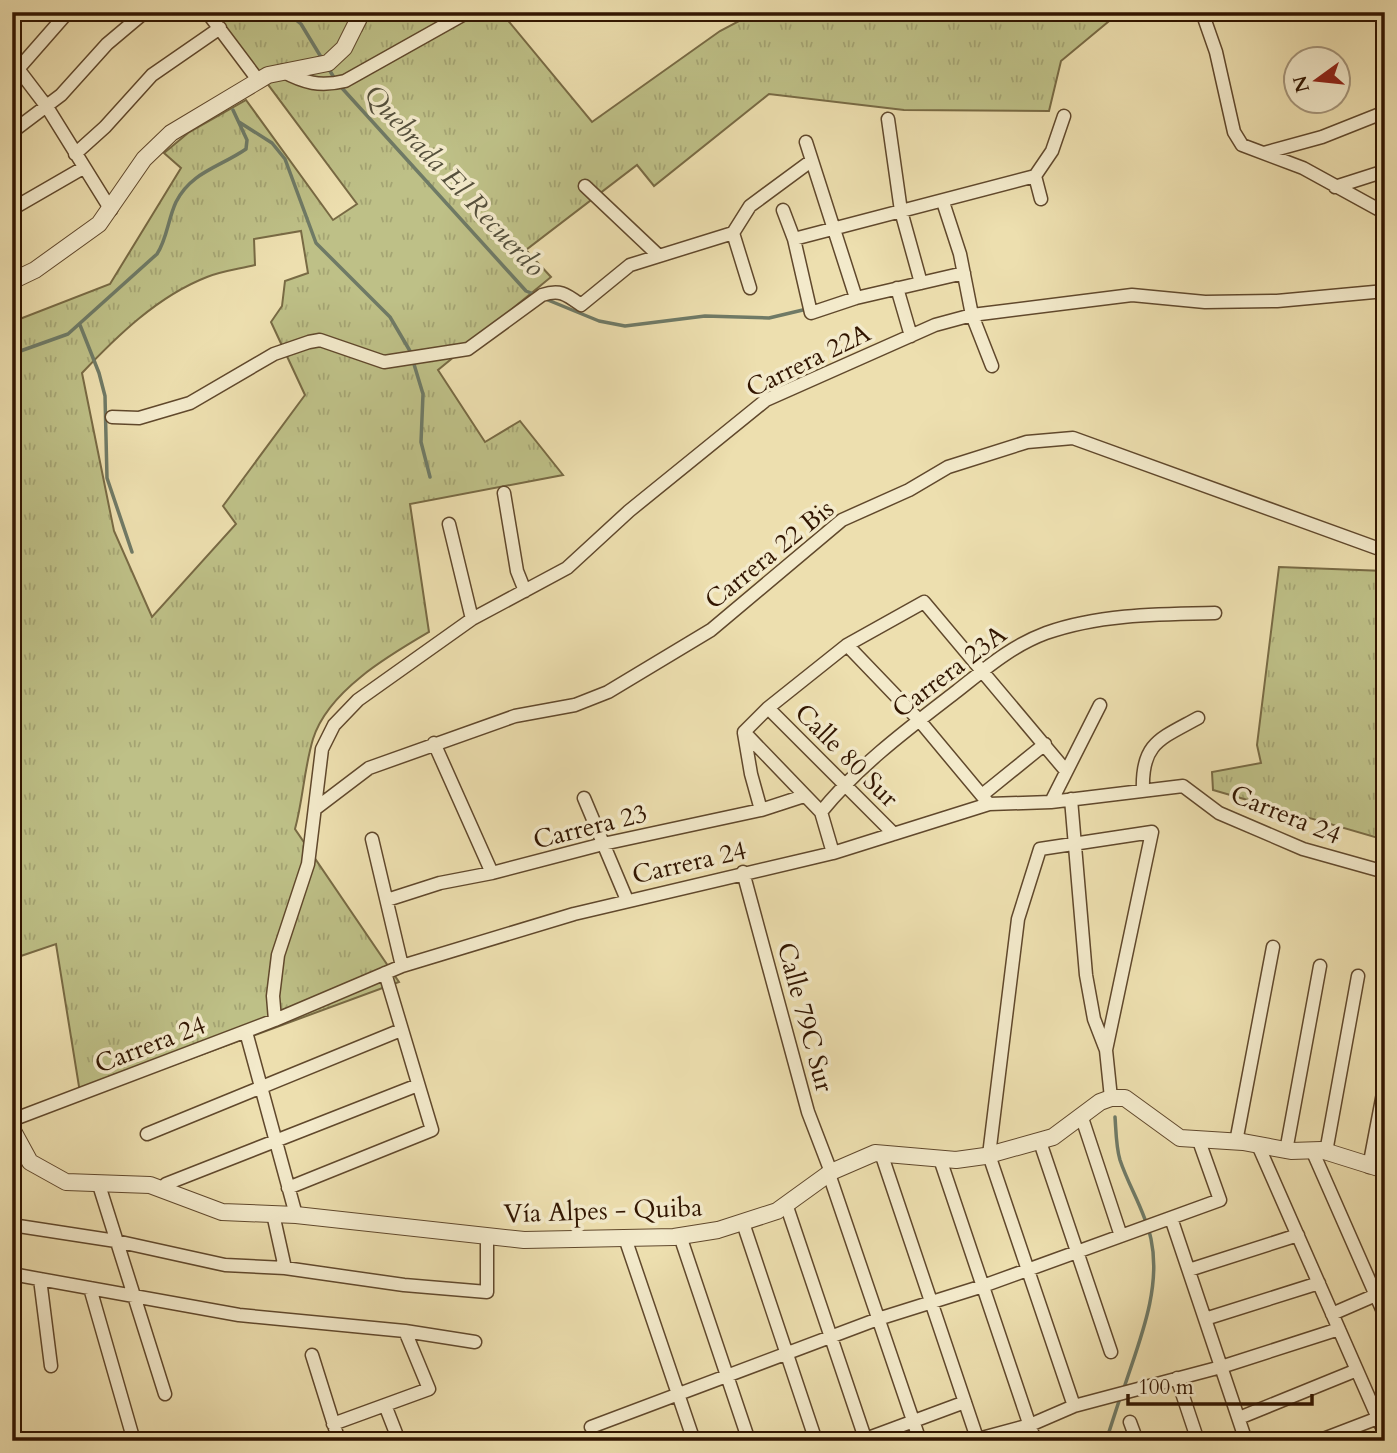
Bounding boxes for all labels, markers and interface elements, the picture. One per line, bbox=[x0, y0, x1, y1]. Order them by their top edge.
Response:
north arrow bbox=[1282, 46, 1352, 116]
text: N bbox=[1287, 72, 1316, 95]
water label: Quebrada El Recuerdo bbox=[355, 76, 553, 285]
street label: Carrera 22A bbox=[740, 315, 877, 406]
street label: Carrera 22 Bis bbox=[697, 491, 841, 617]
street label: Carrera 23A bbox=[885, 617, 1014, 726]
street label: Calle 80 Sur bbox=[787, 696, 907, 815]
street label: Carrera 24 bbox=[1225, 776, 1346, 852]
street label: Carrera 23 bbox=[529, 795, 651, 858]
street label: Carrera 24 bbox=[629, 832, 750, 893]
street label: Calle 79C Sur bbox=[769, 939, 842, 1096]
street label: Carrera 24 bbox=[90, 1007, 211, 1082]
street label: Vía Alpes - Quiba bbox=[503, 1190, 703, 1231]
scale bar bbox=[1128, 1362, 1311, 1406]
text: 100 m bbox=[1138, 1373, 1194, 1402]

